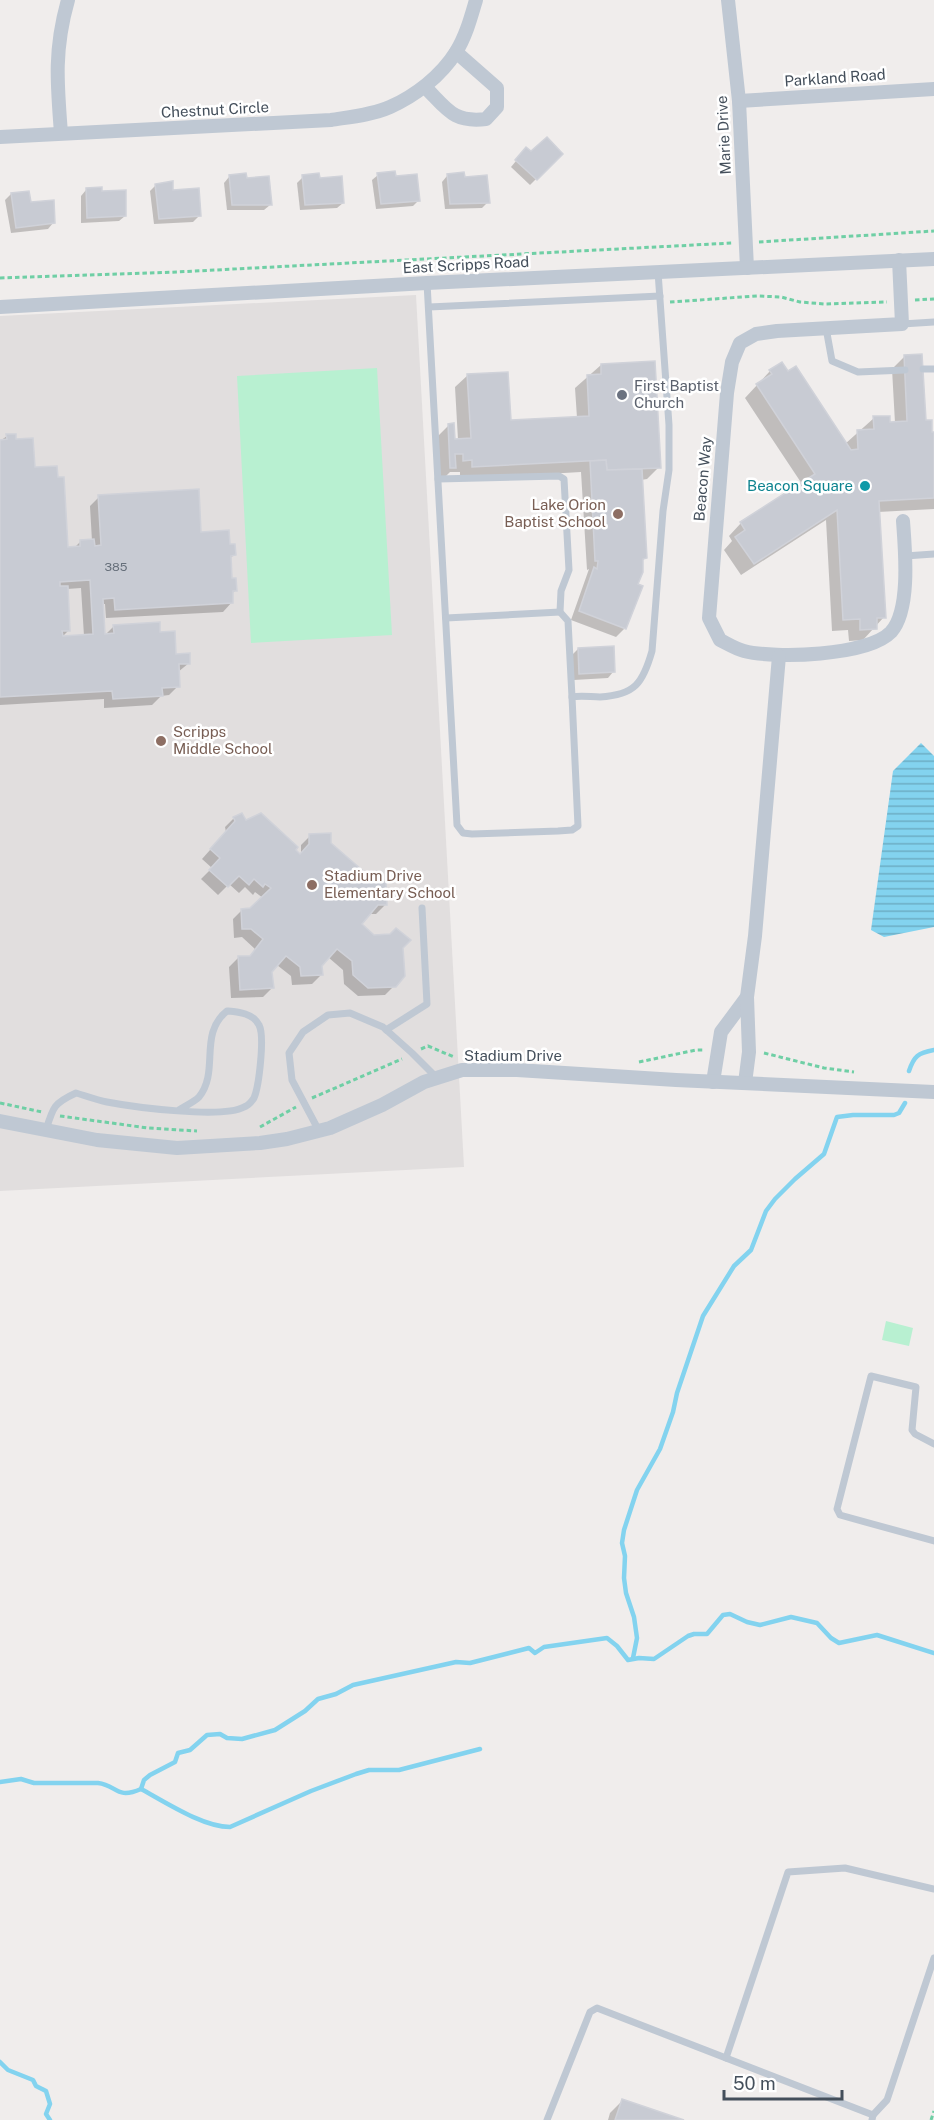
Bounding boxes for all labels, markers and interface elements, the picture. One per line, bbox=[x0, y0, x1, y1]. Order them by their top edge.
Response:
street label: Parkland Road bbox=[784, 65, 886, 90]
street label: Marie Drive bbox=[713, 95, 734, 175]
street label: Chestnut Circle bbox=[161, 98, 269, 121]
street label: East Scripps Road bbox=[402, 253, 530, 276]
place label: First Baptist Church bbox=[634, 377, 719, 411]
marker: First Baptist Church bbox=[615, 388, 629, 402]
street label: Beacon Way bbox=[690, 436, 715, 522]
place label: Beacon Square bbox=[747, 477, 853, 494]
marker: Beacon Square bbox=[858, 479, 872, 493]
place label: Lake Orion Baptist School bbox=[504, 496, 606, 530]
marker: Lake Orion Baptist School bbox=[611, 507, 625, 521]
house number: 385 bbox=[105, 560, 128, 574]
place label: Scripps Middle School bbox=[173, 723, 272, 757]
marker: Scripps Middle School bbox=[154, 734, 168, 748]
place label: Stadium Drive Elementary School bbox=[324, 867, 456, 901]
marker: Stadium Drive Elementary School bbox=[305, 878, 319, 892]
street label: Stadium Drive bbox=[464, 1047, 562, 1064]
scale bar bbox=[724, 2063, 842, 2101]
text: 50 m bbox=[733, 2073, 776, 2094]

